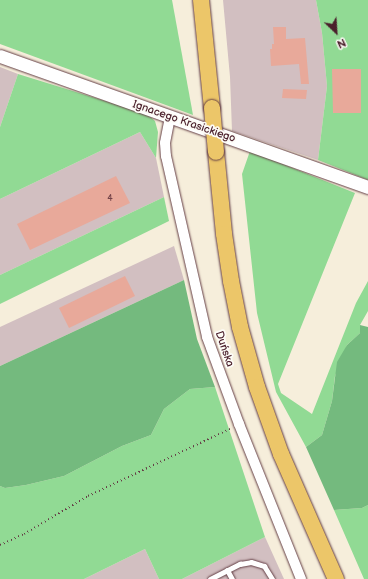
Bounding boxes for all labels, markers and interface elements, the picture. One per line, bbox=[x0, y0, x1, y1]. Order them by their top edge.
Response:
north arrow bbox=[316, 12, 356, 52]
text: N bbox=[335, 36, 348, 51]
street label: Ignacego Krasickiego bbox=[131, 98, 237, 146]
house number: 4 bbox=[107, 194, 113, 204]
street label: Duńska bbox=[212, 329, 236, 369]

